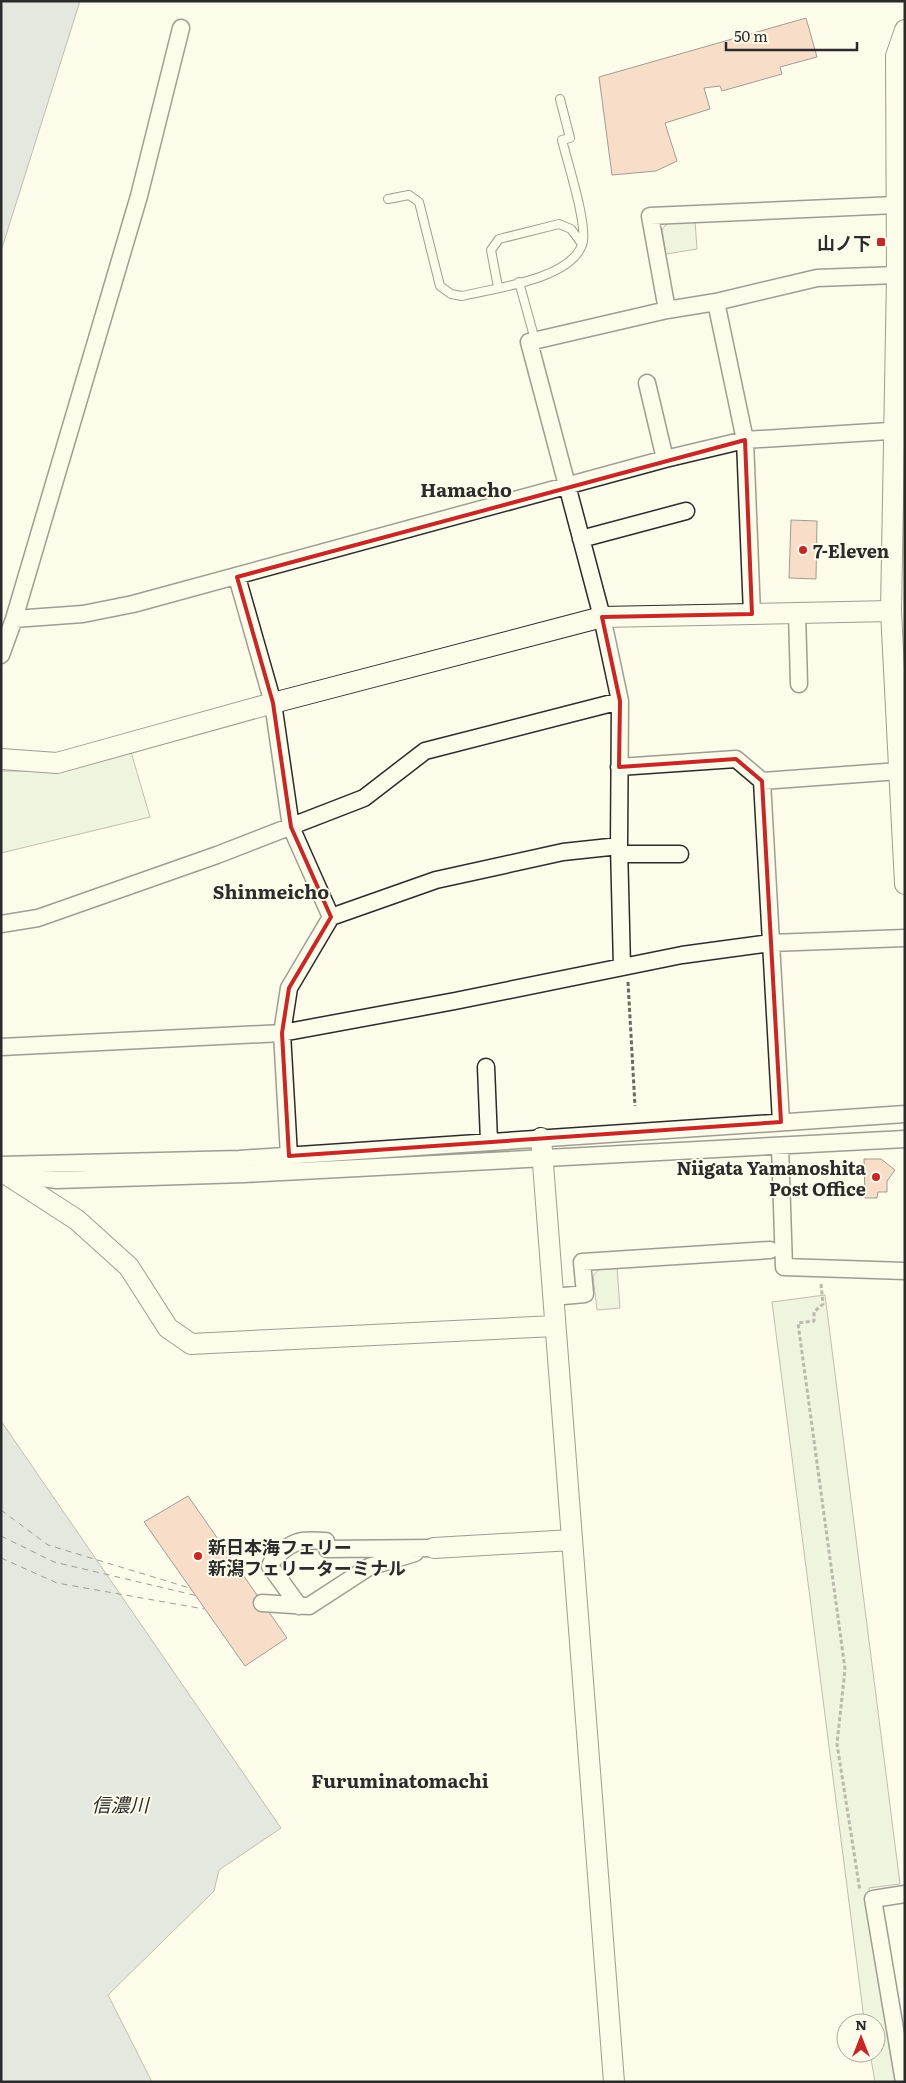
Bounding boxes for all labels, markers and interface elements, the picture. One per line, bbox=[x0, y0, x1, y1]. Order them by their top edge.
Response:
scale bar bbox=[726, 20, 857, 52]
text: 50 m bbox=[734, 24, 768, 47]
place label: 山ノ下 bbox=[817, 229, 871, 256]
marker: 山ノ下 bbox=[875, 236, 887, 248]
district label: Hamacho bbox=[420, 475, 512, 503]
place label: 7-Eleven bbox=[813, 537, 890, 564]
marker: 7-Eleven bbox=[797, 544, 809, 556]
district label: Shinmeicho bbox=[213, 877, 329, 905]
place label: Niigata Yamanoshita Post Office bbox=[677, 1154, 867, 1202]
marker: Niigata Yamanoshita Post Office bbox=[870, 1171, 882, 1183]
place label: 新日本海フェリー 新潟フェリーターミナル bbox=[208, 1533, 406, 1581]
marker: 新日本海フェリー 新潟フェリーターミナル bbox=[192, 1550, 204, 1562]
district label: Furuminatomachi bbox=[311, 1766, 489, 1794]
water label: 信濃川 bbox=[91, 1790, 150, 1818]
north arrow bbox=[836, 2013, 886, 2063]
text: N bbox=[855, 2014, 867, 2034]

